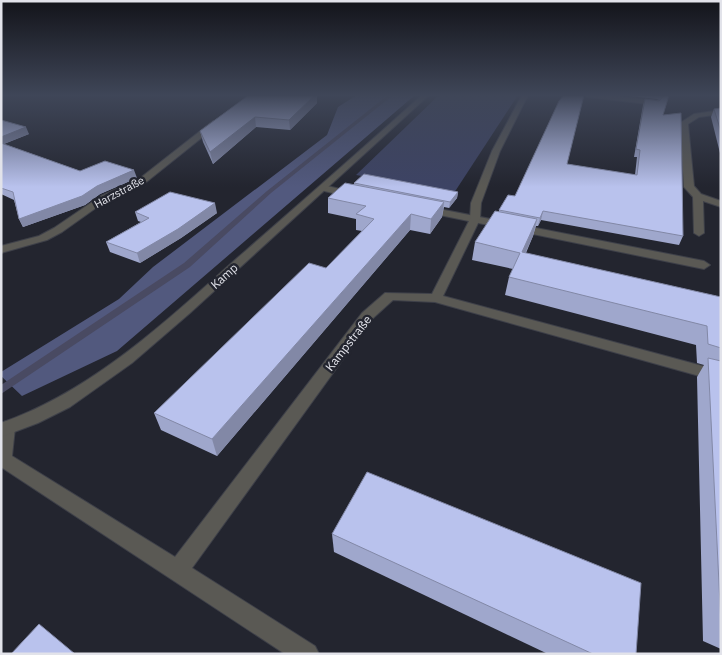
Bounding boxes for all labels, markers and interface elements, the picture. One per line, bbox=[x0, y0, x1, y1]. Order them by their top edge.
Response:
street label: Harzstraße bbox=[91, 173, 147, 211]
street label: Kamp bbox=[207, 260, 241, 292]
street label: Kampstraße bbox=[322, 312, 375, 374]

